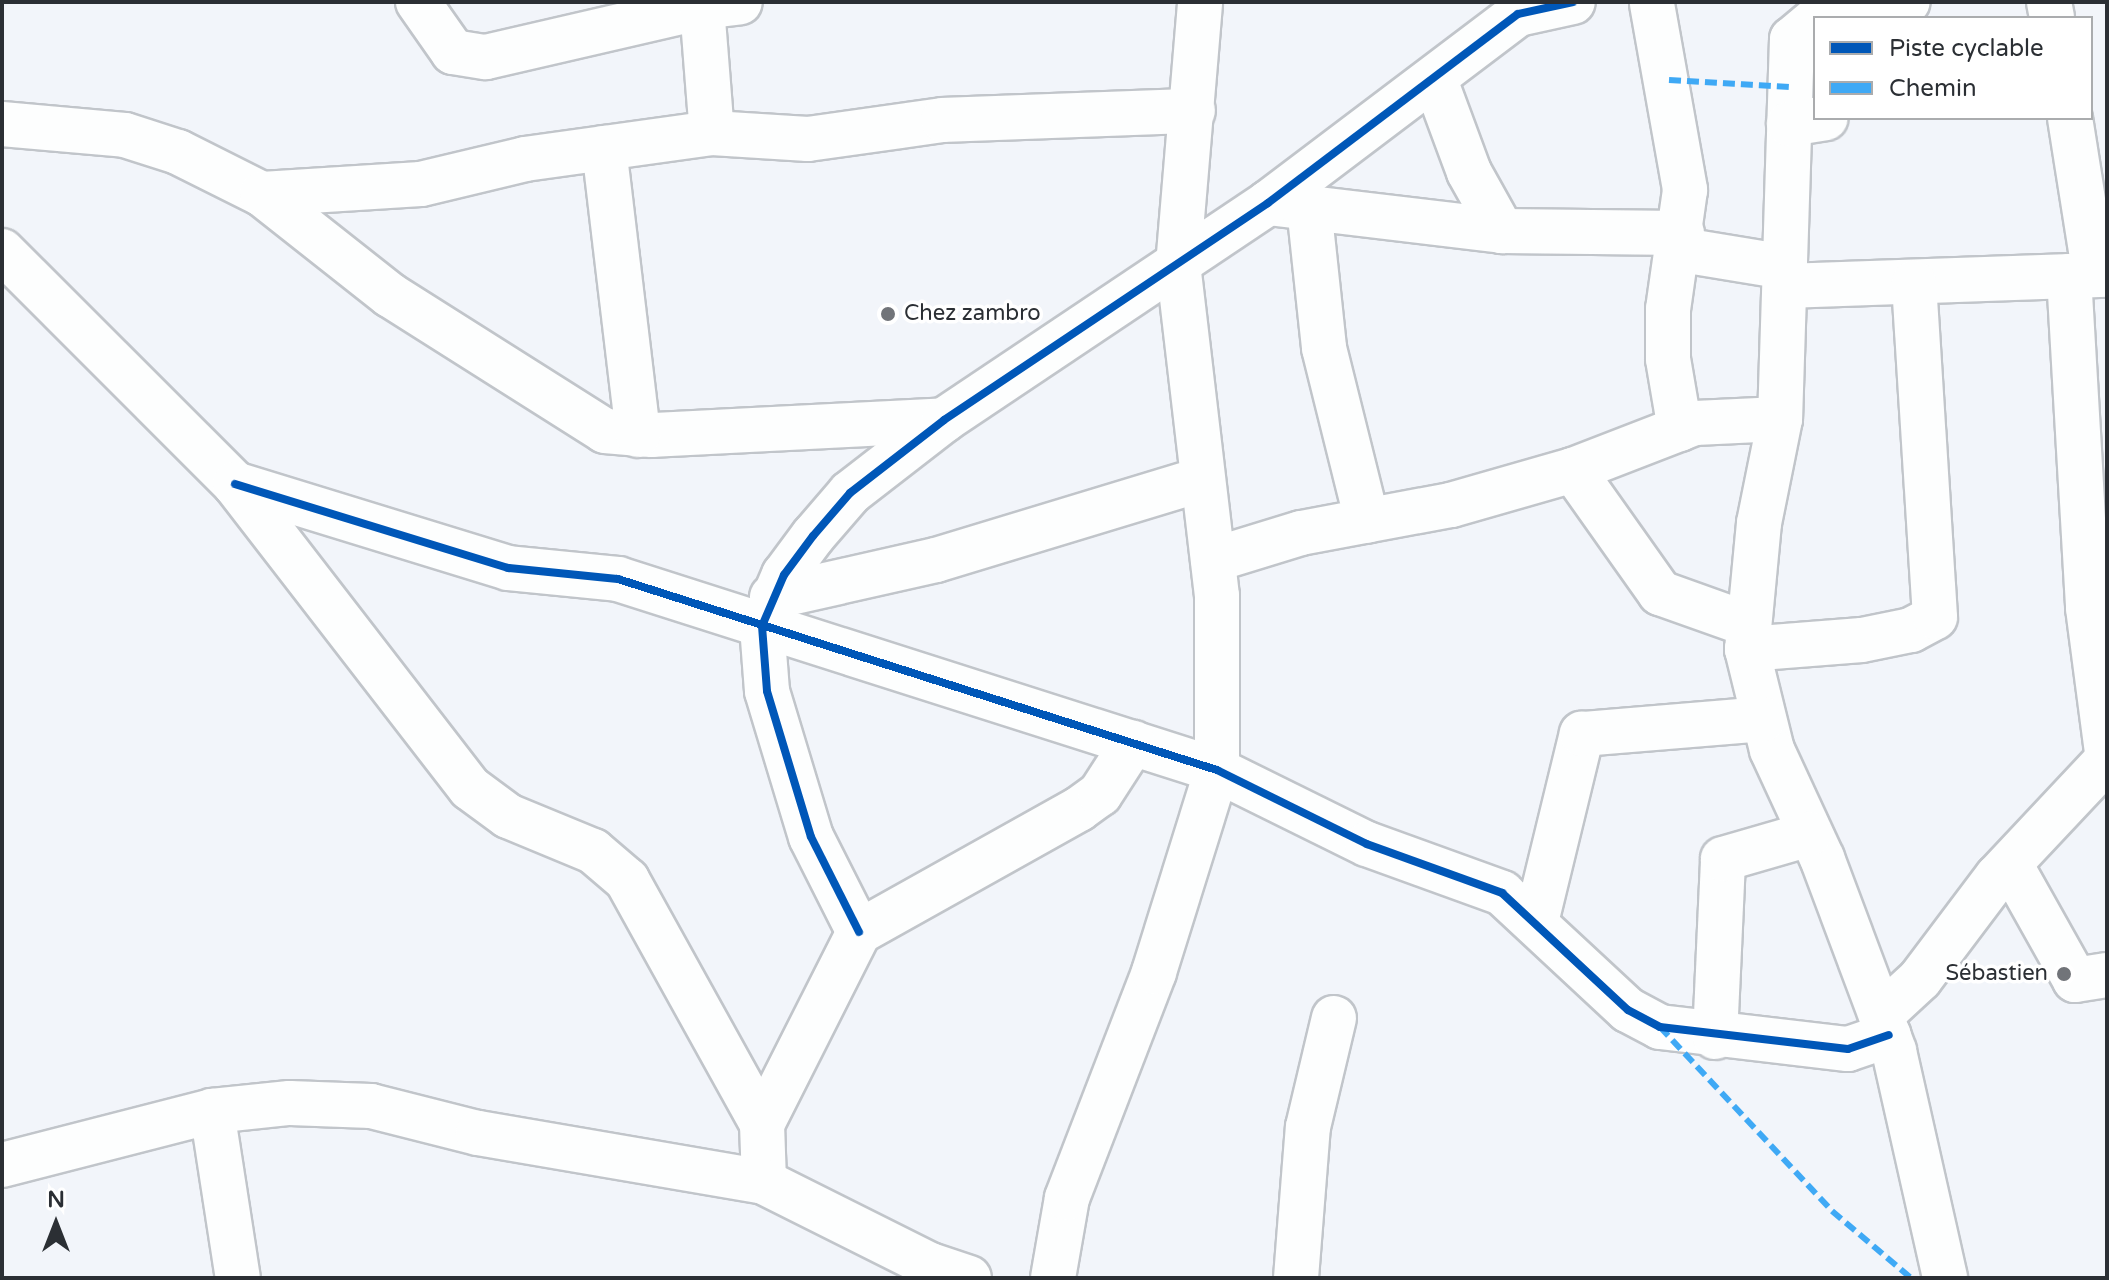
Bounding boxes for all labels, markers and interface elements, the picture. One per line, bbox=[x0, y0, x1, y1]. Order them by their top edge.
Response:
legend bbox=[1813, 16, 2093, 120]
text: Piste cyclable bbox=[1889, 34, 2044, 63]
text: Chemin bbox=[1889, 74, 1977, 103]
place label: Chez zambro bbox=[904, 301, 1041, 327]
marker: Chez zambro bbox=[879, 305, 897, 323]
place label: Sébastien bbox=[1946, 961, 2048, 987]
marker: Sébastien bbox=[2055, 965, 2073, 983]
north arrow bbox=[16, 1184, 96, 1264]
text: N bbox=[47, 1187, 65, 1213]

